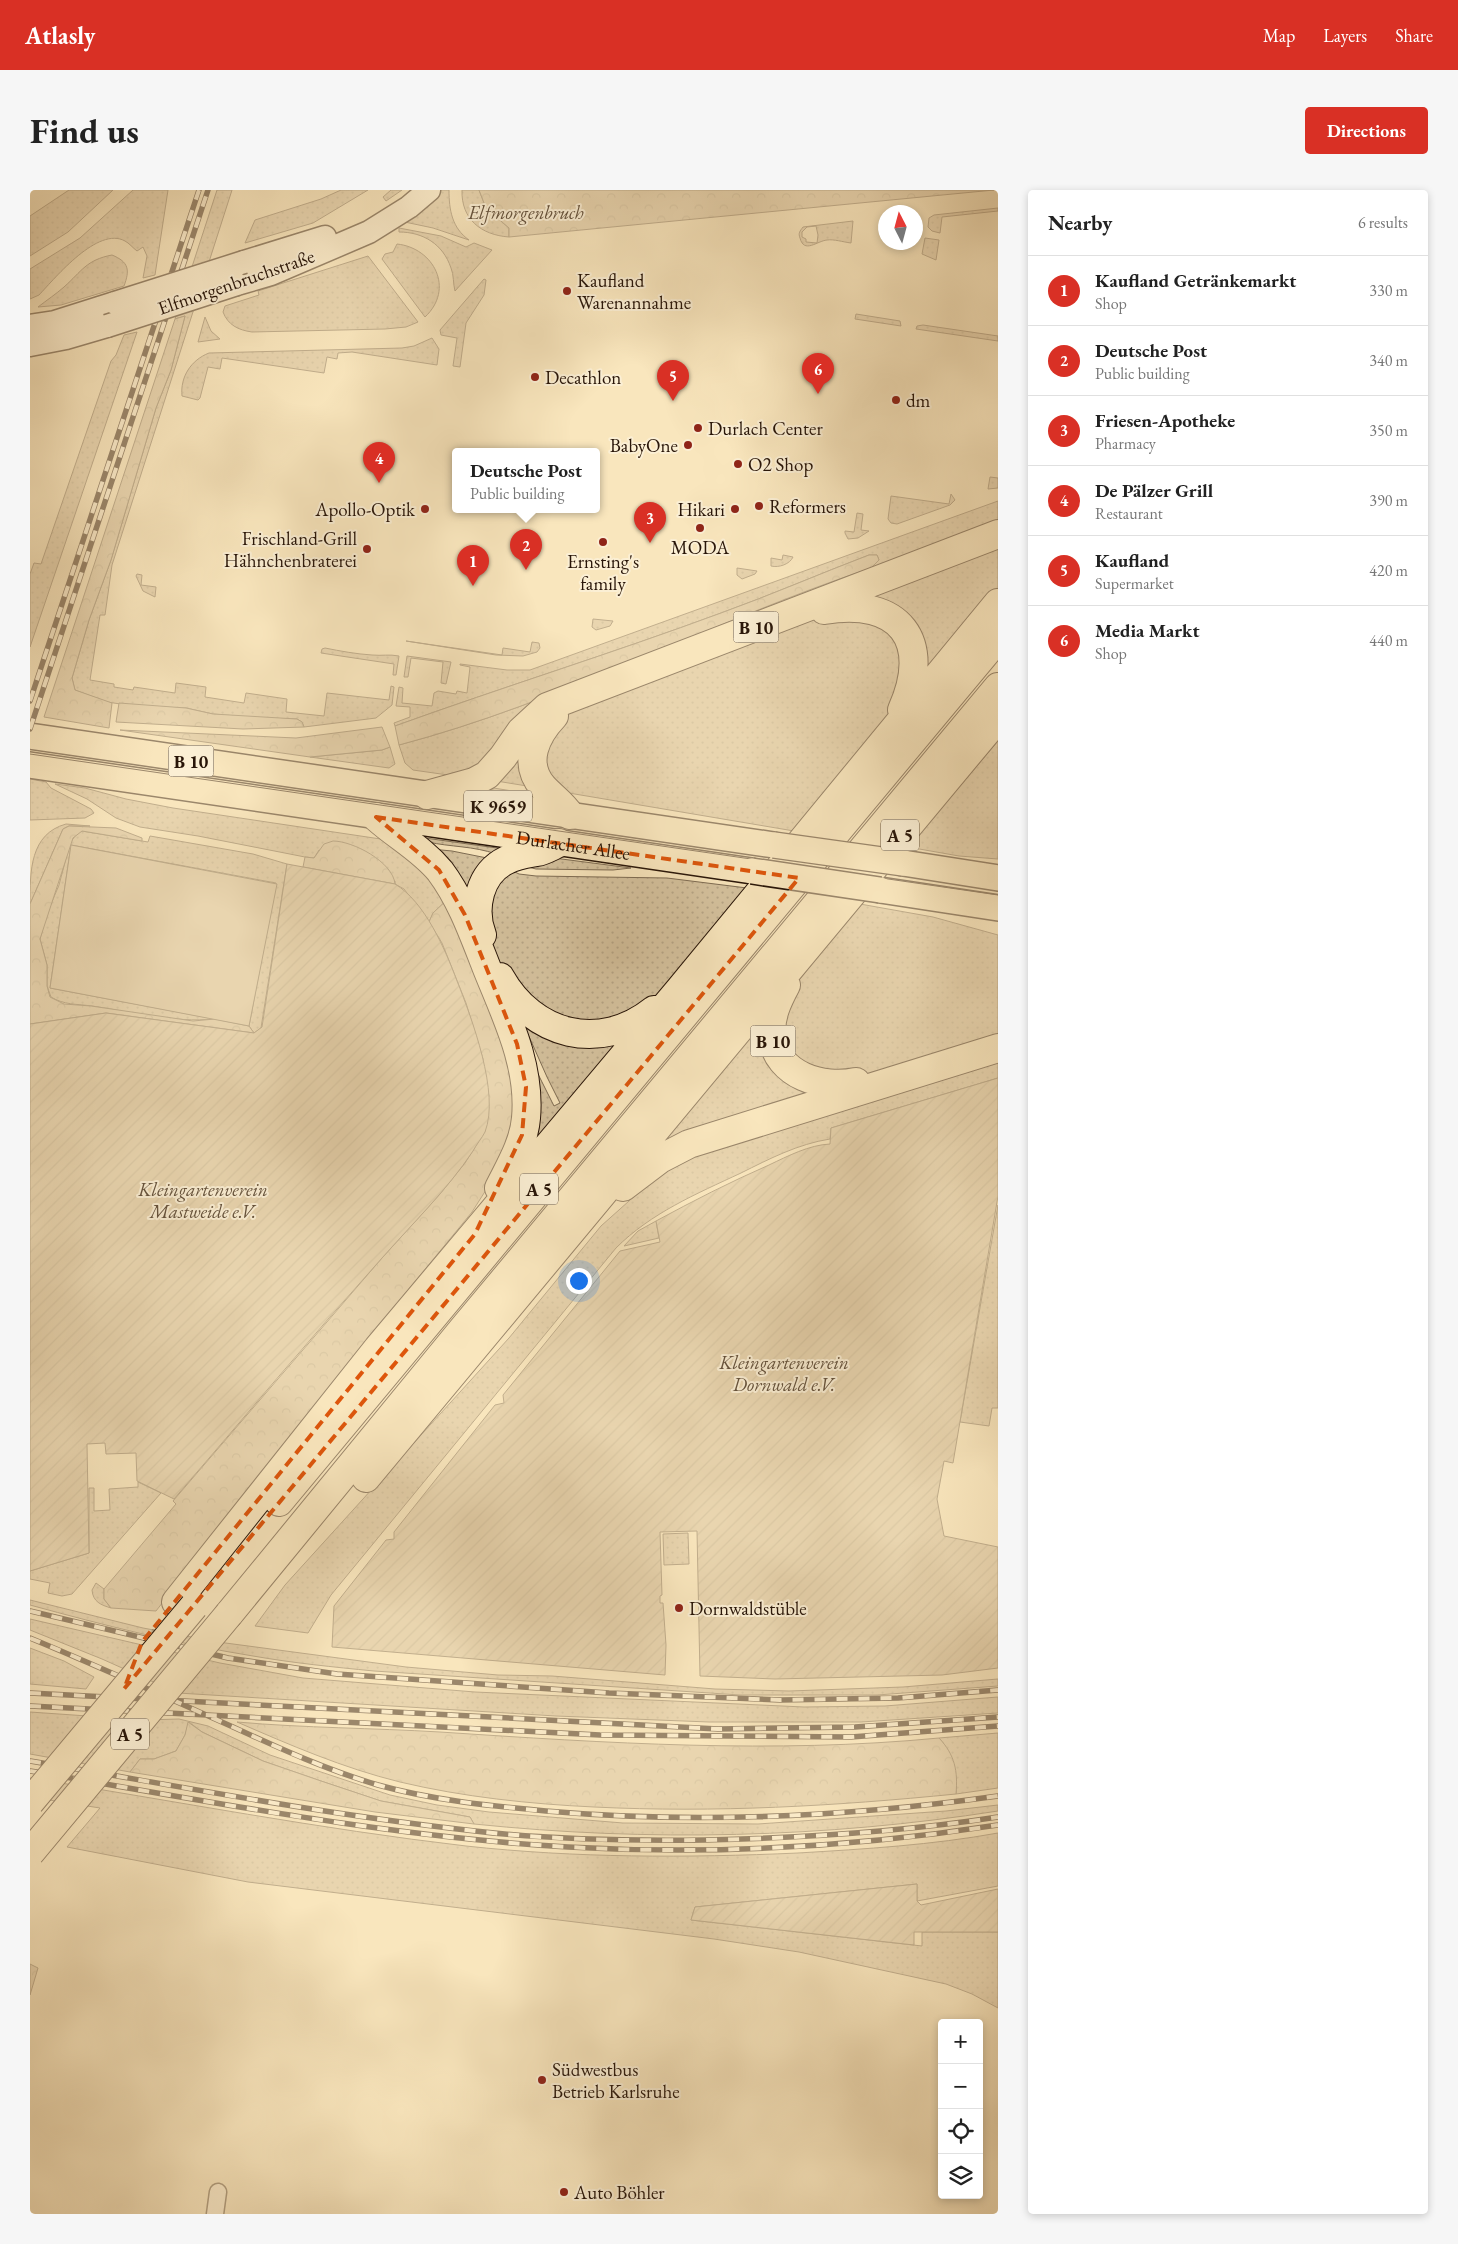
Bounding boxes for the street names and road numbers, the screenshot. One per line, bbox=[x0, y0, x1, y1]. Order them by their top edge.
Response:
street label: Elfmorgenbruchstraße bbox=[154, 243, 318, 321]
road number: B 10 bbox=[734, 612, 778, 642]
road number: B 10 bbox=[168, 746, 214, 776]
road number: K 9659 bbox=[464, 790, 532, 822]
road number: A 5 bbox=[881, 820, 919, 850]
street label: Durlacher Allee bbox=[515, 824, 632, 865]
road number: B 10 bbox=[750, 1026, 796, 1056]
road number: A 5 bbox=[520, 1174, 558, 1204]
road number: A 5 bbox=[111, 1718, 149, 1750]

